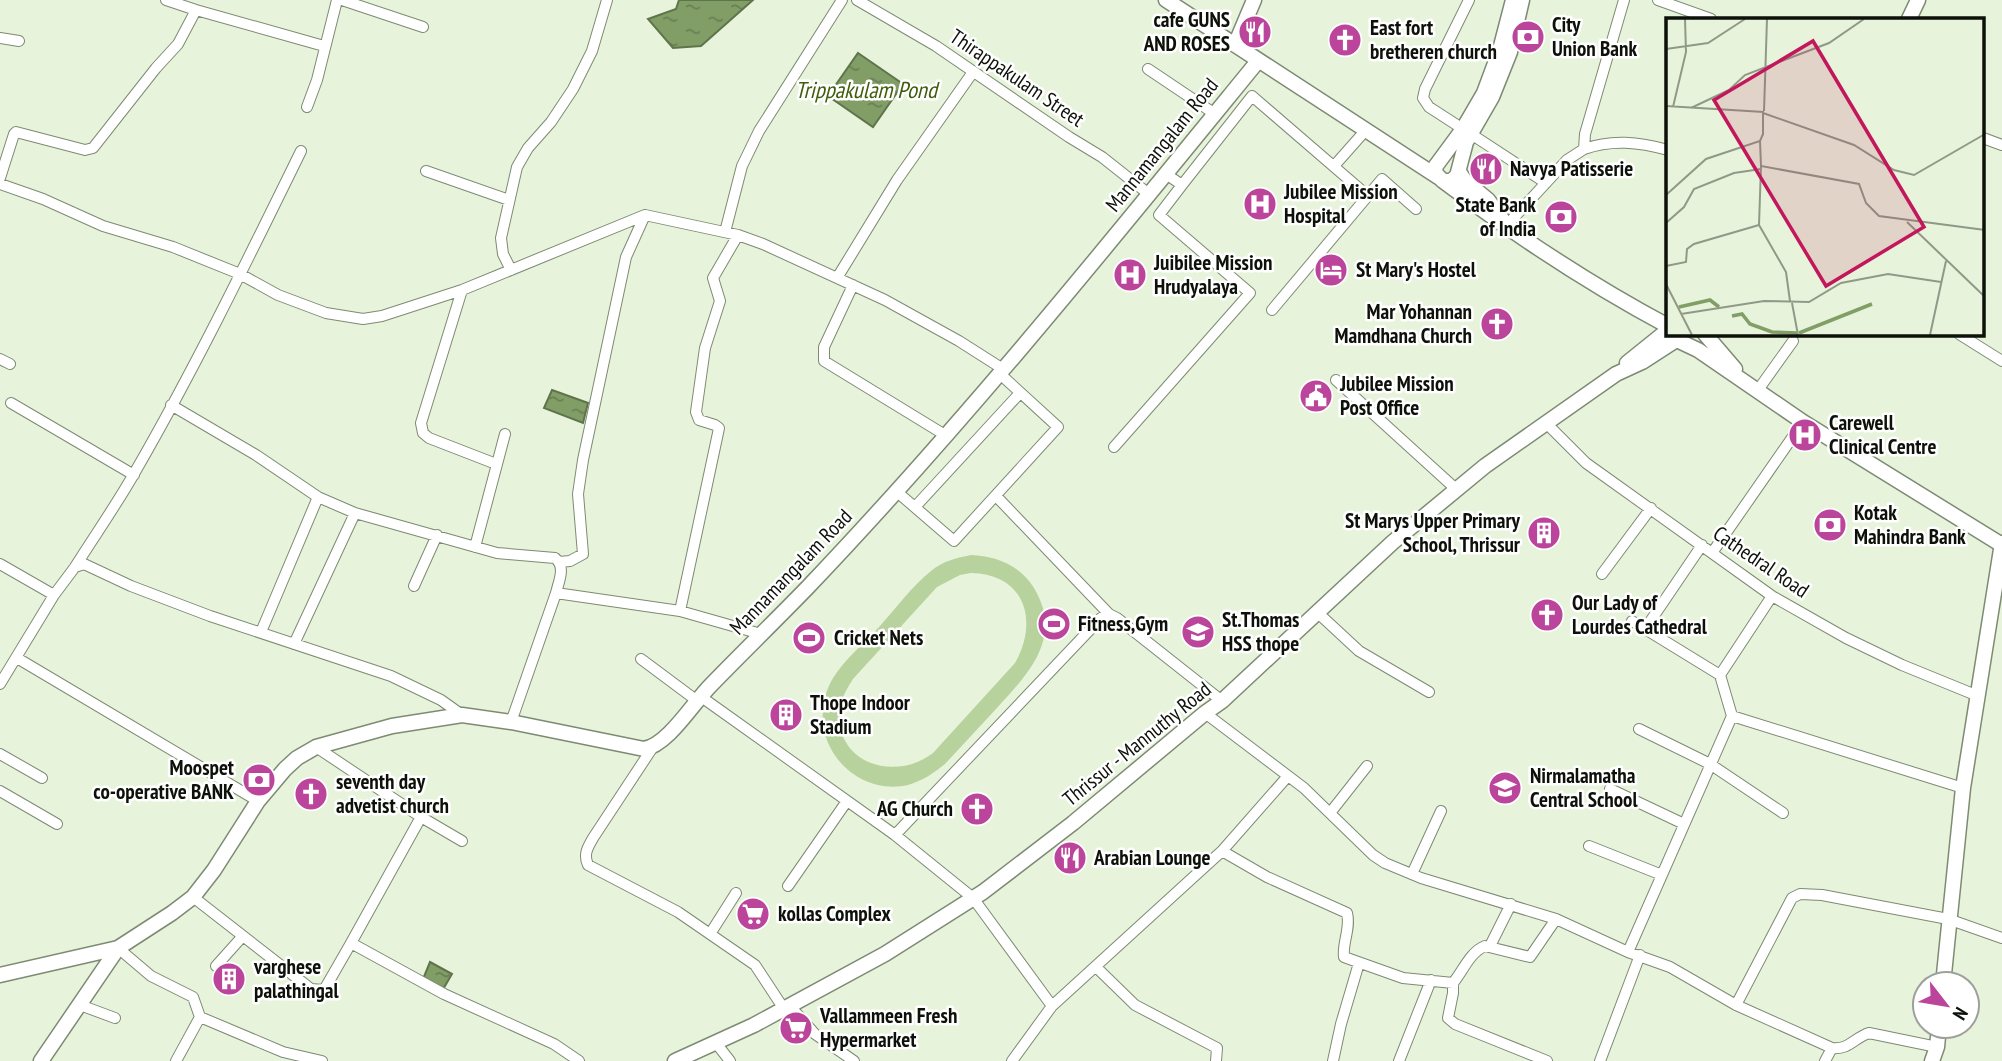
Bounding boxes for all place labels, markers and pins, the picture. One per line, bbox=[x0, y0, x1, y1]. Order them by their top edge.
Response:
place label: cafe GUNS AND ROSES bbox=[1143, 6, 1230, 57]
place label: City Union Bank bbox=[1552, 11, 1637, 62]
restaurant icon: cafe GUNS AND ROSES bbox=[1236, 13, 1274, 51]
place label: East fort bretheren church bbox=[1370, 14, 1497, 65]
bank icon: City Union Bank bbox=[1509, 18, 1547, 56]
church icon: East fort bretheren church bbox=[1326, 21, 1364, 59]
restaurant icon: Navya Patisserie bbox=[1467, 150, 1505, 188]
place label: Navya Patisserie bbox=[1510, 155, 1633, 182]
place label: Jubilee Mission Hospital bbox=[1283, 178, 1398, 229]
hospital icon: Jubilee Mission Hospital bbox=[1241, 185, 1279, 223]
place label: State Bank of India bbox=[1456, 191, 1536, 242]
bank icon: State Bank of India bbox=[1542, 198, 1580, 236]
place label: Juibilee Mission Hrudyalaya bbox=[1153, 249, 1272, 300]
hotel icon: St Mary's Hostel bbox=[1312, 251, 1350, 289]
hospital icon: Juibilee Mission Hrudyalaya bbox=[1111, 256, 1149, 294]
place label: St Mary's Hostel bbox=[1356, 256, 1477, 283]
place label: Mar Yohannan Mamdhana Church bbox=[1335, 298, 1472, 349]
church icon: Mar Yohannan Mamdhana Church bbox=[1478, 305, 1516, 343]
place label: Jubilee Mission Post Office bbox=[1339, 370, 1454, 421]
public building icon: Jubilee Mission Post Office bbox=[1297, 377, 1335, 415]
place label: Carewell Clinical Centre bbox=[1829, 409, 1936, 460]
hospital icon: Carewell Clinical Centre bbox=[1786, 416, 1824, 454]
place label: Kotak Mahindra Bank bbox=[1854, 499, 1966, 550]
bank icon: Kotak Mahindra Bank bbox=[1811, 506, 1849, 544]
place label: St Marys Upper Primary School, Thrissur bbox=[1345, 507, 1521, 558]
building icon: St Marys Upper Primary School, Thrissur bbox=[1525, 514, 1563, 552]
place label: Our Lady of Lourdes Cathedral bbox=[1572, 589, 1708, 640]
church icon: Our Lady of Lourdes Cathedral bbox=[1528, 596, 1566, 634]
sports icon: Fitness,Gym bbox=[1035, 605, 1073, 643]
place label: St.Thomas HSS thope bbox=[1222, 606, 1299, 657]
place label: Fitness,Gym bbox=[1078, 610, 1168, 637]
school or university icon: St.Thomas HSS thope bbox=[1179, 613, 1217, 651]
sports icon: Cricket Nets bbox=[790, 619, 828, 657]
place label: Cricket Nets bbox=[834, 624, 923, 651]
place label: Thope Indoor Stadium bbox=[810, 689, 911, 740]
building icon: Thope Indoor Stadium bbox=[767, 696, 805, 734]
place label: Moospet co-operative BANK bbox=[93, 754, 234, 805]
bank icon: Moospet co-operative BANK bbox=[240, 761, 278, 799]
place label: Nirmalamatha Central School bbox=[1530, 762, 1638, 813]
place label: seventh day advetist church bbox=[336, 768, 449, 819]
school or university icon: Nirmalamatha Central School bbox=[1486, 769, 1524, 807]
church icon: seventh day advetist church bbox=[292, 775, 330, 813]
church icon: AG Church bbox=[958, 790, 996, 828]
place label: AG Church bbox=[876, 795, 953, 822]
restaurant icon: Arabian Lounge bbox=[1051, 839, 1089, 877]
place label: Arabian Lounge bbox=[1093, 844, 1211, 871]
supermarket icon: kollas Complex bbox=[734, 895, 772, 933]
place label: kollas Complex bbox=[778, 900, 891, 927]
place label: varghese palathingal bbox=[253, 953, 340, 1004]
building icon: varghese palathingal bbox=[210, 960, 248, 998]
place label: Vallammeen Fresh Hypermarket bbox=[819, 1002, 957, 1053]
supermarket icon: Vallammeen Fresh Hypermarket bbox=[777, 1009, 815, 1047]

